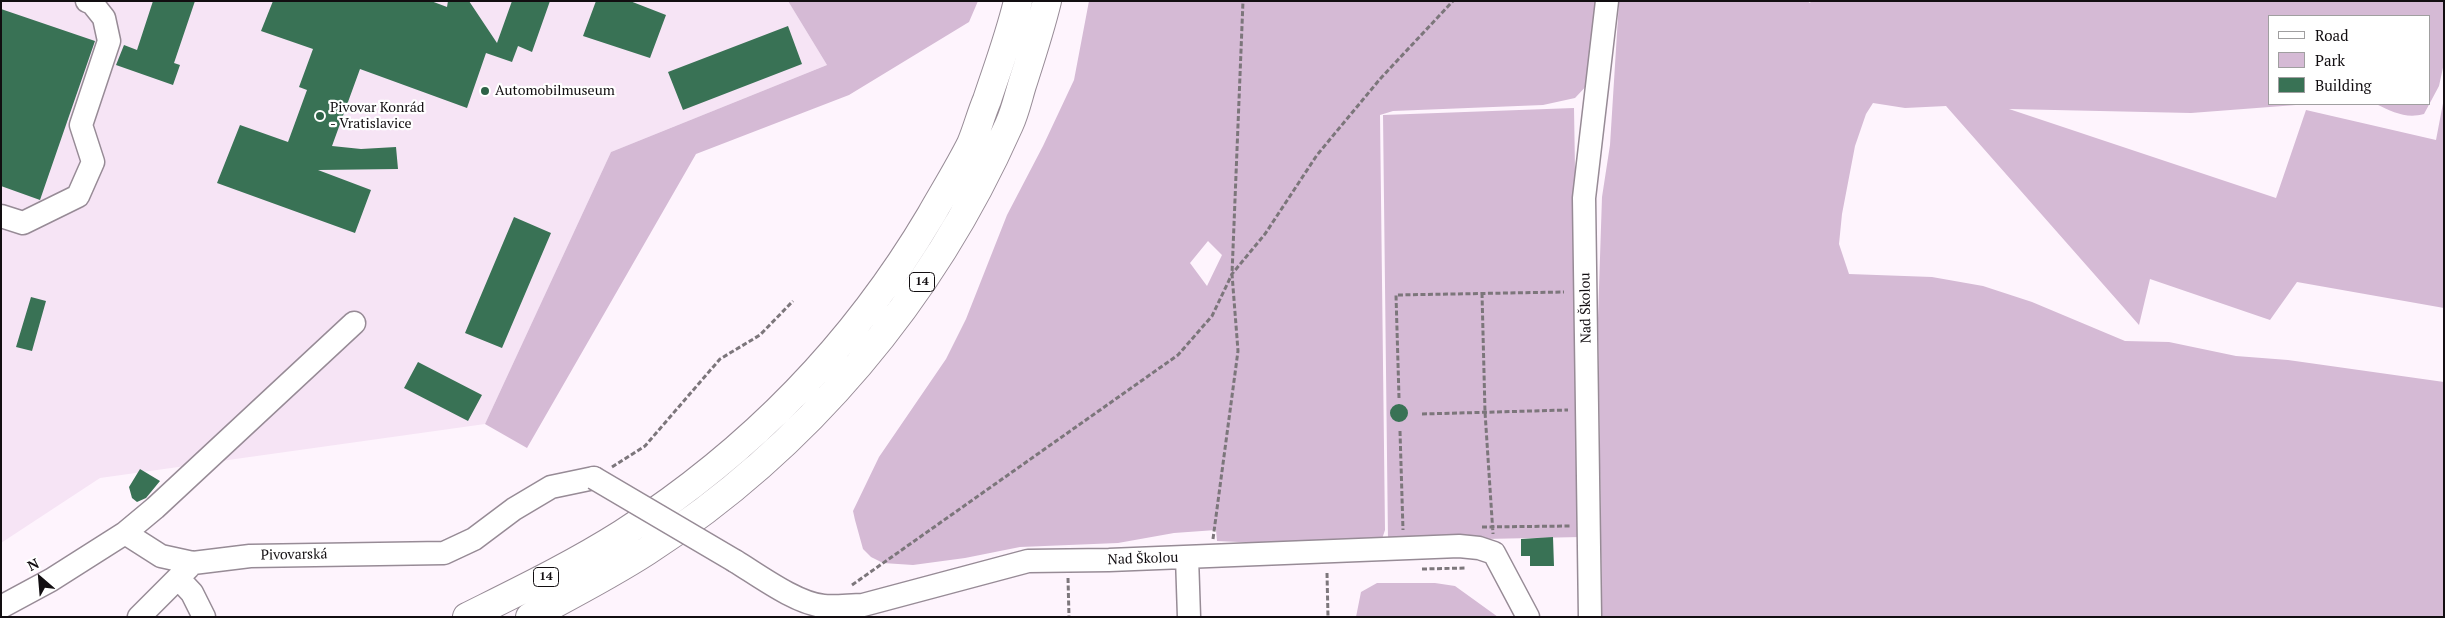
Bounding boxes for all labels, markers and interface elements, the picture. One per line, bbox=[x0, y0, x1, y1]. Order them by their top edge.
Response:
legend bbox=[2268, 15, 2430, 105]
text: Road bbox=[2315, 25, 2348, 45]
text: Park bbox=[2315, 50, 2345, 70]
text: Building bbox=[2315, 75, 2372, 95]
place label: Automobilmuseum bbox=[495, 83, 615, 99]
marker: Automobilmuseum bbox=[479, 85, 491, 97]
place label: Pivovar Konrád - Vratislavice bbox=[330, 100, 424, 132]
marker: Pivovar Konrád - Vratislavice bbox=[314, 110, 326, 122]
road number: 14 bbox=[910, 272, 934, 292]
street label: Nad Školou bbox=[1577, 272, 1595, 344]
street label: Pivovarská bbox=[260, 546, 328, 564]
street label: Nad Školou bbox=[1107, 549, 1179, 569]
north arrow bbox=[15, 553, 65, 603]
text: N bbox=[24, 553, 42, 575]
road number: 14 bbox=[534, 568, 558, 586]

